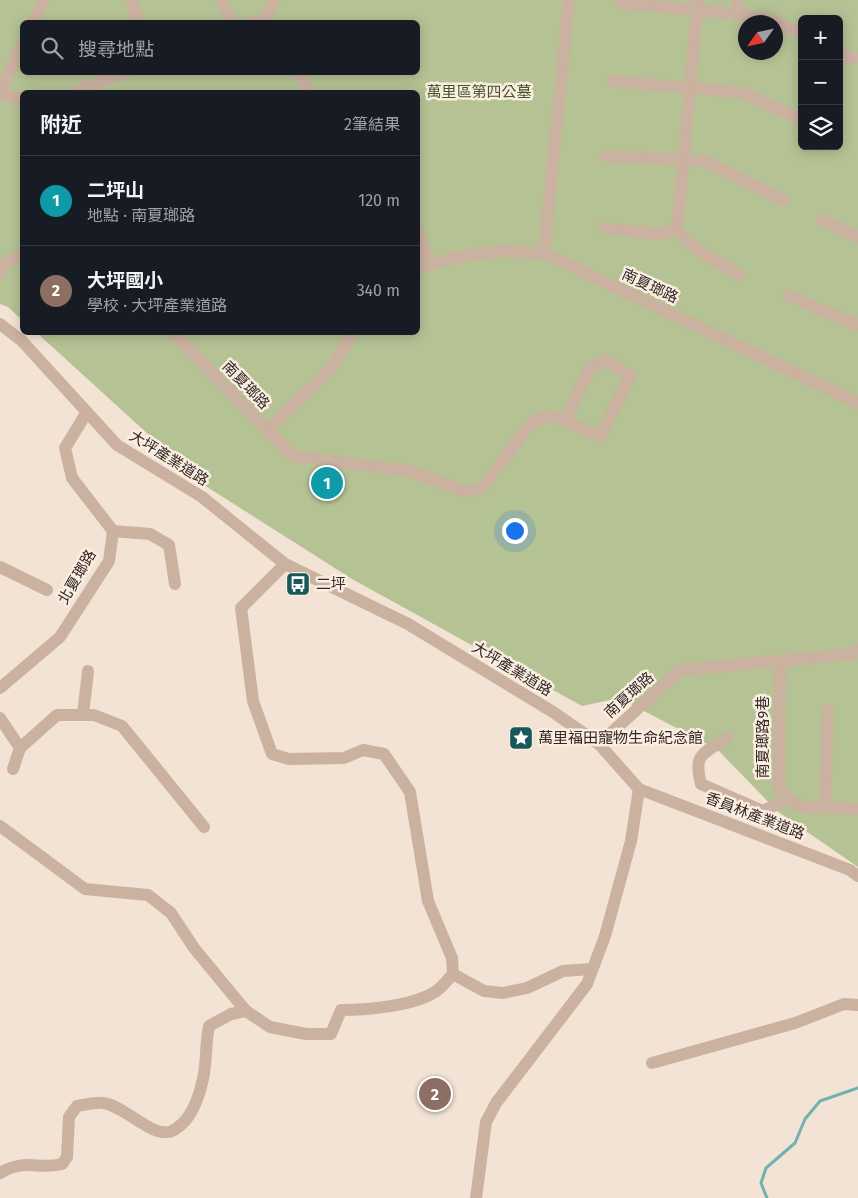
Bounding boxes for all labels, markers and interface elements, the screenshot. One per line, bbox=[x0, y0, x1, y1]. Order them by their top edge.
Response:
north arrow bbox=[738, 15, 783, 60]
map controls bbox=[798, 15, 843, 150]
button: + bbox=[798, 15, 843, 60]
search box bbox=[20, 20, 420, 75]
icon: search bbox=[38, 34, 66, 62]
text: 搜尋地點 bbox=[78, 38, 154, 61]
button: − bbox=[798, 60, 843, 105]
park label: 萬里區第四公墓 bbox=[426, 83, 532, 101]
button: layers bbox=[798, 105, 843, 150]
text: 附近 bbox=[40, 112, 82, 138]
text: 2筆結果 bbox=[344, 115, 400, 134]
text: 二坪山 bbox=[87, 179, 144, 202]
text: 1 bbox=[52, 191, 60, 210]
text: 120 m bbox=[358, 191, 400, 210]
text: 地點 · 南夏瑯路 bbox=[87, 206, 195, 225]
street label: 南夏瑯路 bbox=[619, 265, 681, 307]
text: 大坪國小 bbox=[87, 269, 163, 292]
text: 2 bbox=[52, 281, 60, 300]
text: 340 m bbox=[357, 281, 400, 300]
text: 學校 · 大坪產業道路 bbox=[87, 296, 227, 315]
street label: 南夏瑯路 bbox=[219, 357, 273, 413]
street label: 大坪產業道路 bbox=[126, 427, 212, 489]
pin: 1 bbox=[311, 464, 343, 502]
your location bbox=[502, 518, 528, 544]
street label: 北夏瑯路 bbox=[54, 547, 100, 607]
bus stop icon: 二坪 bbox=[285, 571, 311, 597]
place label: 二坪 bbox=[316, 575, 346, 593]
street label: 大坪產業道路 bbox=[469, 638, 555, 700]
street label: 南夏瑯路 bbox=[601, 668, 657, 722]
street label: 南夏瑯路9巷 bbox=[754, 696, 772, 778]
place icon: 萬里福田寵物生命紀念館 bbox=[508, 725, 534, 751]
place label: 萬里福田寵物生命紀念館 bbox=[538, 729, 703, 747]
street label: 香員林產業道路 bbox=[703, 789, 807, 843]
pin: 2 bbox=[419, 1075, 451, 1113]

